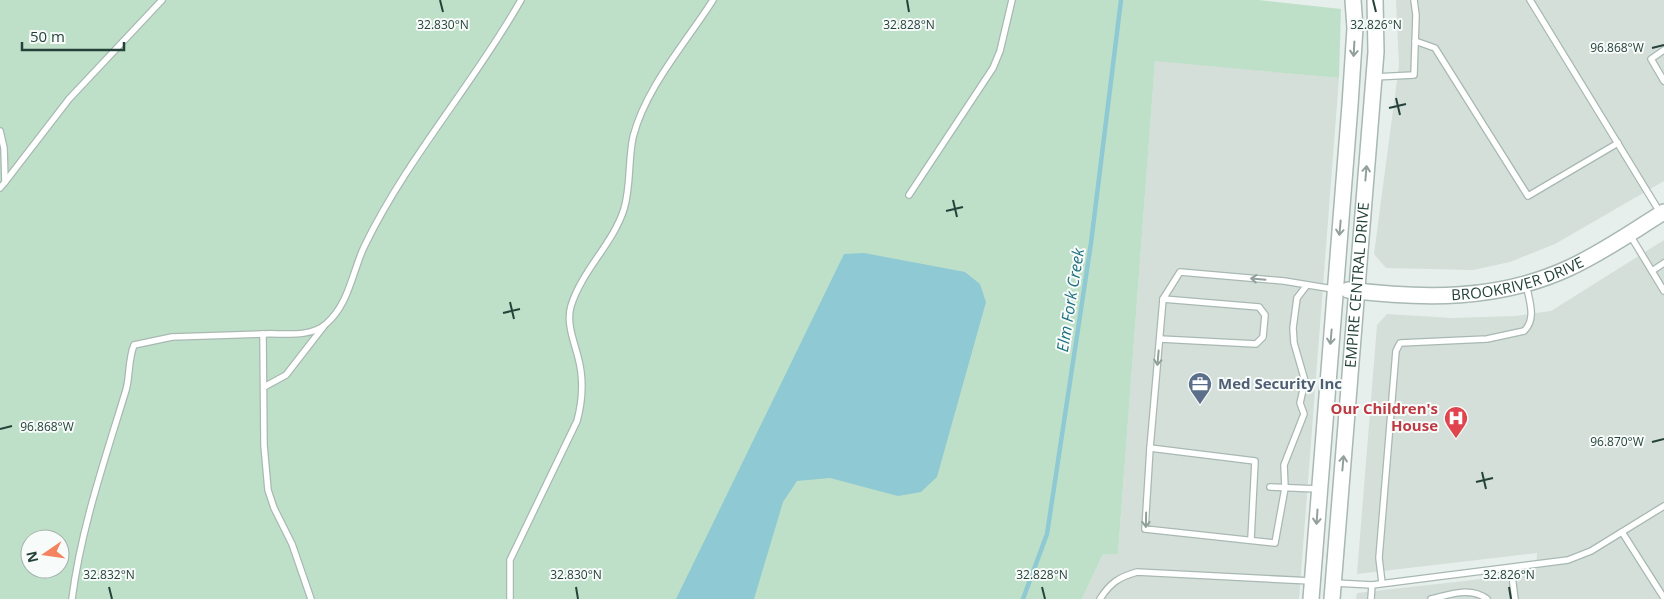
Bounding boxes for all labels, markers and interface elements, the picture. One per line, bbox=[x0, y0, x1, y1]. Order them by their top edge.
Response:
text: 32.830°N bbox=[417, 16, 469, 33]
text: 32.828°N bbox=[883, 16, 935, 33]
text: 32.826°N bbox=[1350, 16, 1402, 33]
scale bar bbox=[22, 20, 125, 52]
text: 50 m bbox=[30, 26, 65, 46]
text: 96.868°W bbox=[1590, 39, 1644, 56]
one-way arrow bbox=[1349, 40, 1358, 56]
one-way arrow bbox=[1362, 165, 1371, 181]
street label: EMPIRE CENTRAL DRIVE bbox=[1340, 201, 1373, 369]
one-way arrow bbox=[1335, 220, 1345, 236]
water label: Elm Fork Creek bbox=[1051, 245, 1089, 353]
street label: BROOKRIVER DRIVE bbox=[1451, 251, 1587, 304]
one-way arrow bbox=[1251, 274, 1267, 283]
one-way arrow bbox=[1327, 329, 1336, 345]
one-way arrow bbox=[1153, 350, 1163, 366]
office icon: Med Security Inc bbox=[1187, 371, 1213, 405]
place label: Med Security Inc bbox=[1218, 373, 1342, 393]
place label: Our Children's House bbox=[1330, 398, 1438, 435]
hospital icon: Our Children's House bbox=[1443, 405, 1469, 439]
text: 96.868°W bbox=[20, 418, 74, 435]
text: 96.870°W bbox=[1590, 433, 1644, 450]
one-way arrow bbox=[1338, 455, 1348, 471]
one-way arrow bbox=[1313, 509, 1322, 525]
one-way arrow bbox=[1141, 512, 1151, 528]
north arrow bbox=[20, 529, 70, 579]
text: N bbox=[21, 549, 42, 565]
text: 32.832°N bbox=[83, 566, 135, 583]
text: 32.830°N bbox=[550, 566, 602, 583]
text: 32.828°N bbox=[1016, 566, 1068, 583]
text: 32.826°N bbox=[1483, 566, 1535, 583]

